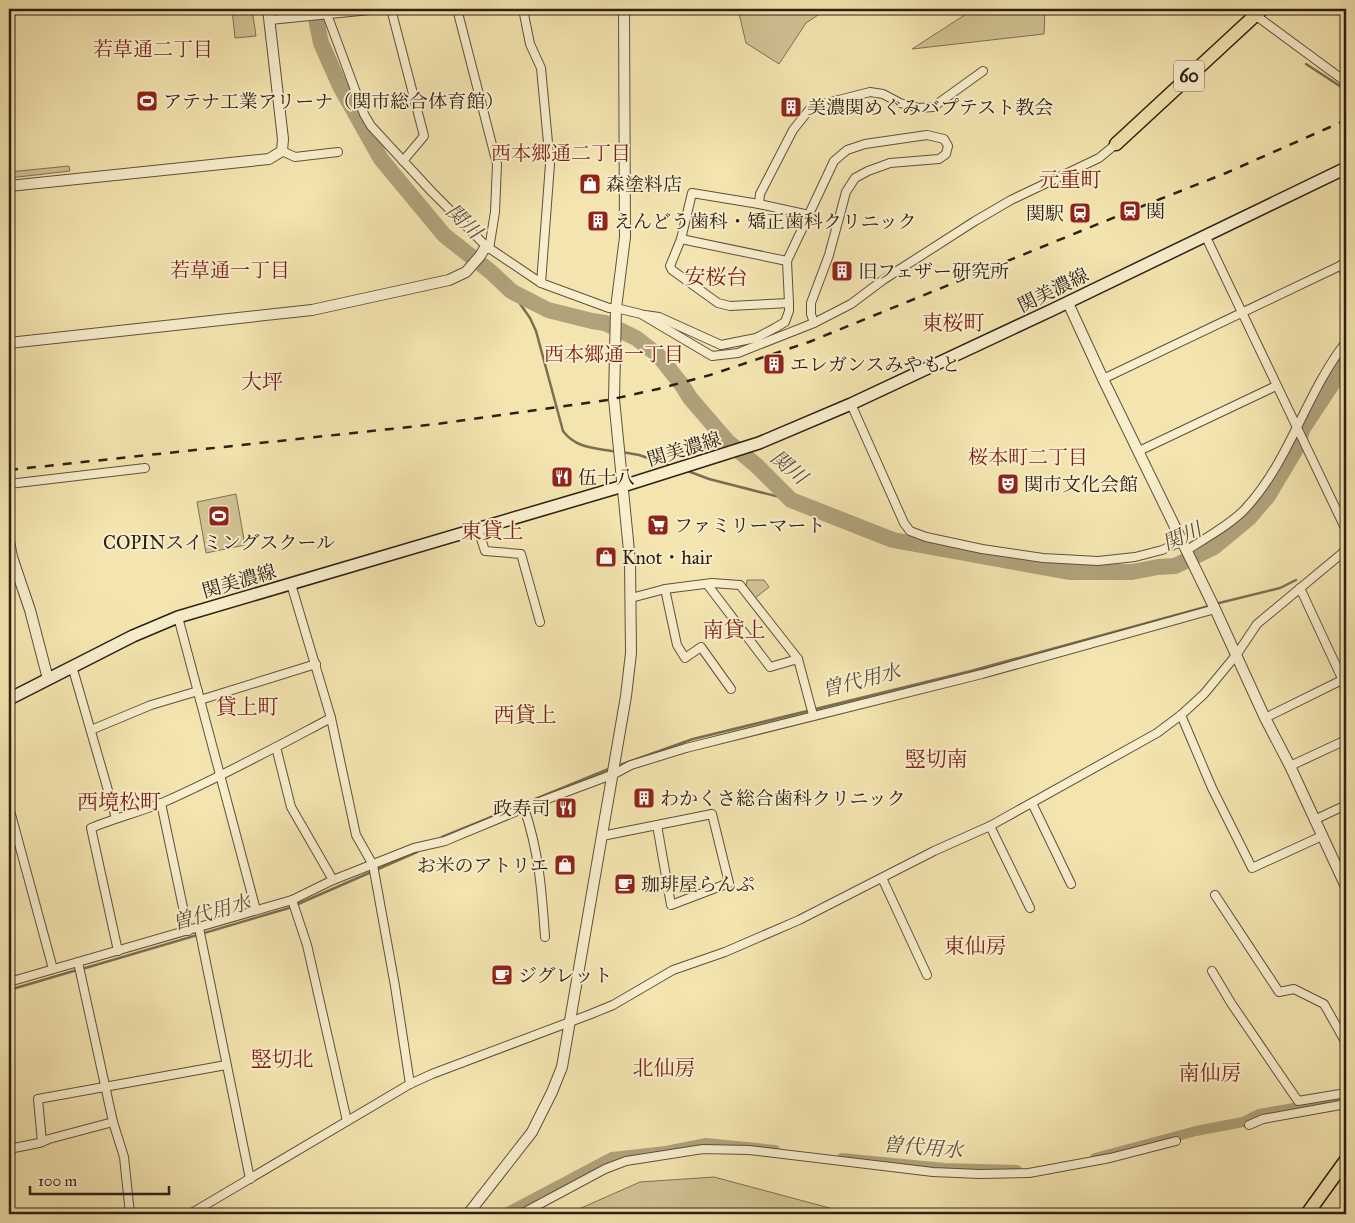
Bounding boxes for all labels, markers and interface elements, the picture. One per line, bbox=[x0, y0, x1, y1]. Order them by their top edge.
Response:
district label: 若草通二丁目 bbox=[93, 37, 213, 61]
road number: 60 bbox=[1174, 60, 1204, 92]
sports icon: アテナ工業アリーナ（関市総合体育館） bbox=[135, 89, 159, 113]
place label: アテナ工業アリーナ（関市総合体育館） bbox=[163, 90, 504, 113]
building icon: 美濃関めぐみバプテスト教会 bbox=[779, 95, 803, 119]
place label: 美濃関めぐみバプテスト教会 bbox=[807, 96, 1053, 119]
district label: 西本郷通二丁目 bbox=[491, 141, 631, 165]
district label: 元重町 bbox=[1039, 167, 1102, 193]
shop icon: 森塗料店 bbox=[578, 172, 602, 196]
place label: 森塗料店 bbox=[606, 173, 682, 196]
water label: 関川 bbox=[441, 198, 488, 245]
station icon: 関 bbox=[1118, 199, 1142, 223]
place label: 関 bbox=[1146, 200, 1165, 223]
station icon: 関駅 bbox=[1068, 201, 1092, 225]
place label: 関駅 bbox=[1026, 202, 1064, 225]
building icon: えんどう歯科・矯正歯科クリニック bbox=[586, 209, 610, 233]
place label: えんどう歯科・矯正歯科クリニック bbox=[614, 210, 917, 233]
district label: 若草通一丁目 bbox=[170, 258, 290, 282]
building icon: 旧フェザー研究所 bbox=[830, 259, 854, 283]
place label: 旧フェザー研究所 bbox=[858, 260, 1009, 283]
street label: 関美濃線 bbox=[1014, 263, 1092, 317]
district label: 安桜台 bbox=[685, 264, 748, 290]
district label: 東桜町 bbox=[922, 310, 985, 336]
district label: 西本郷通一丁目 bbox=[544, 342, 684, 366]
building icon: エレガンスみやもと bbox=[762, 352, 786, 376]
place label: エレガンスみやもと bbox=[790, 353, 960, 376]
district label: 大坪 bbox=[241, 369, 283, 395]
street label: 関美濃線 bbox=[644, 427, 724, 471]
water label: 関川 bbox=[766, 445, 814, 490]
district label: 桜本町二丁目 bbox=[968, 445, 1088, 469]
restaurant icon: 伍十八 bbox=[550, 465, 574, 489]
place label: 伍十八 bbox=[578, 466, 635, 489]
theatre icon: 関市文化会館 bbox=[996, 472, 1020, 496]
place label: 関市文化会館 bbox=[1024, 473, 1138, 496]
sports icon: COPINスイミングスクール bbox=[207, 504, 231, 528]
supermarket icon: ファミリーマート bbox=[646, 513, 670, 537]
place label: ファミリーマート bbox=[674, 514, 826, 537]
water label: 関川 bbox=[1159, 516, 1207, 555]
district label: 東貸上 bbox=[461, 518, 524, 544]
place label: COPINスイミングスクール bbox=[103, 531, 335, 554]
shop icon: Knot・hair bbox=[594, 545, 618, 569]
place label: Knot・hair bbox=[622, 546, 713, 569]
street label: 関美濃線 bbox=[199, 559, 279, 603]
district label: 南貸上 bbox=[703, 617, 766, 643]
water label: 曽代用水 bbox=[819, 658, 905, 701]
district label: 貸上町 bbox=[216, 694, 279, 720]
district label: 西貸上 bbox=[494, 702, 557, 728]
district label: 竪切南 bbox=[905, 746, 968, 772]
building icon: わかくさ総合歯科クリニック bbox=[632, 786, 656, 810]
place label: わかくさ総合歯科クリニック bbox=[660, 787, 906, 810]
district label: 西境松町 bbox=[77, 789, 161, 815]
restaurant icon: 政寿司 bbox=[554, 796, 578, 820]
place label: 政寿司 bbox=[493, 797, 550, 820]
shop icon: お米のアトリエ bbox=[553, 853, 577, 877]
place label: お米のアトリエ bbox=[416, 854, 549, 877]
cafe icon: 珈琲屋らんぷ bbox=[613, 872, 637, 896]
place label: 珈琲屋らんぷ bbox=[641, 873, 755, 896]
water label: 曽代用水 bbox=[169, 889, 255, 935]
district label: 東仙房 bbox=[944, 933, 1007, 959]
cafe icon: ジグレット bbox=[490, 963, 514, 987]
place label: ジグレット bbox=[518, 964, 612, 987]
district label: 竪切北 bbox=[251, 1046, 314, 1072]
district label: 北仙房 bbox=[633, 1055, 696, 1081]
district label: 南仙房 bbox=[1179, 1060, 1242, 1086]
water label: 曽代用水 bbox=[882, 1132, 966, 1163]
scale bar bbox=[30, 1163, 169, 1195]
text: 100 m bbox=[38, 1172, 78, 1190]

